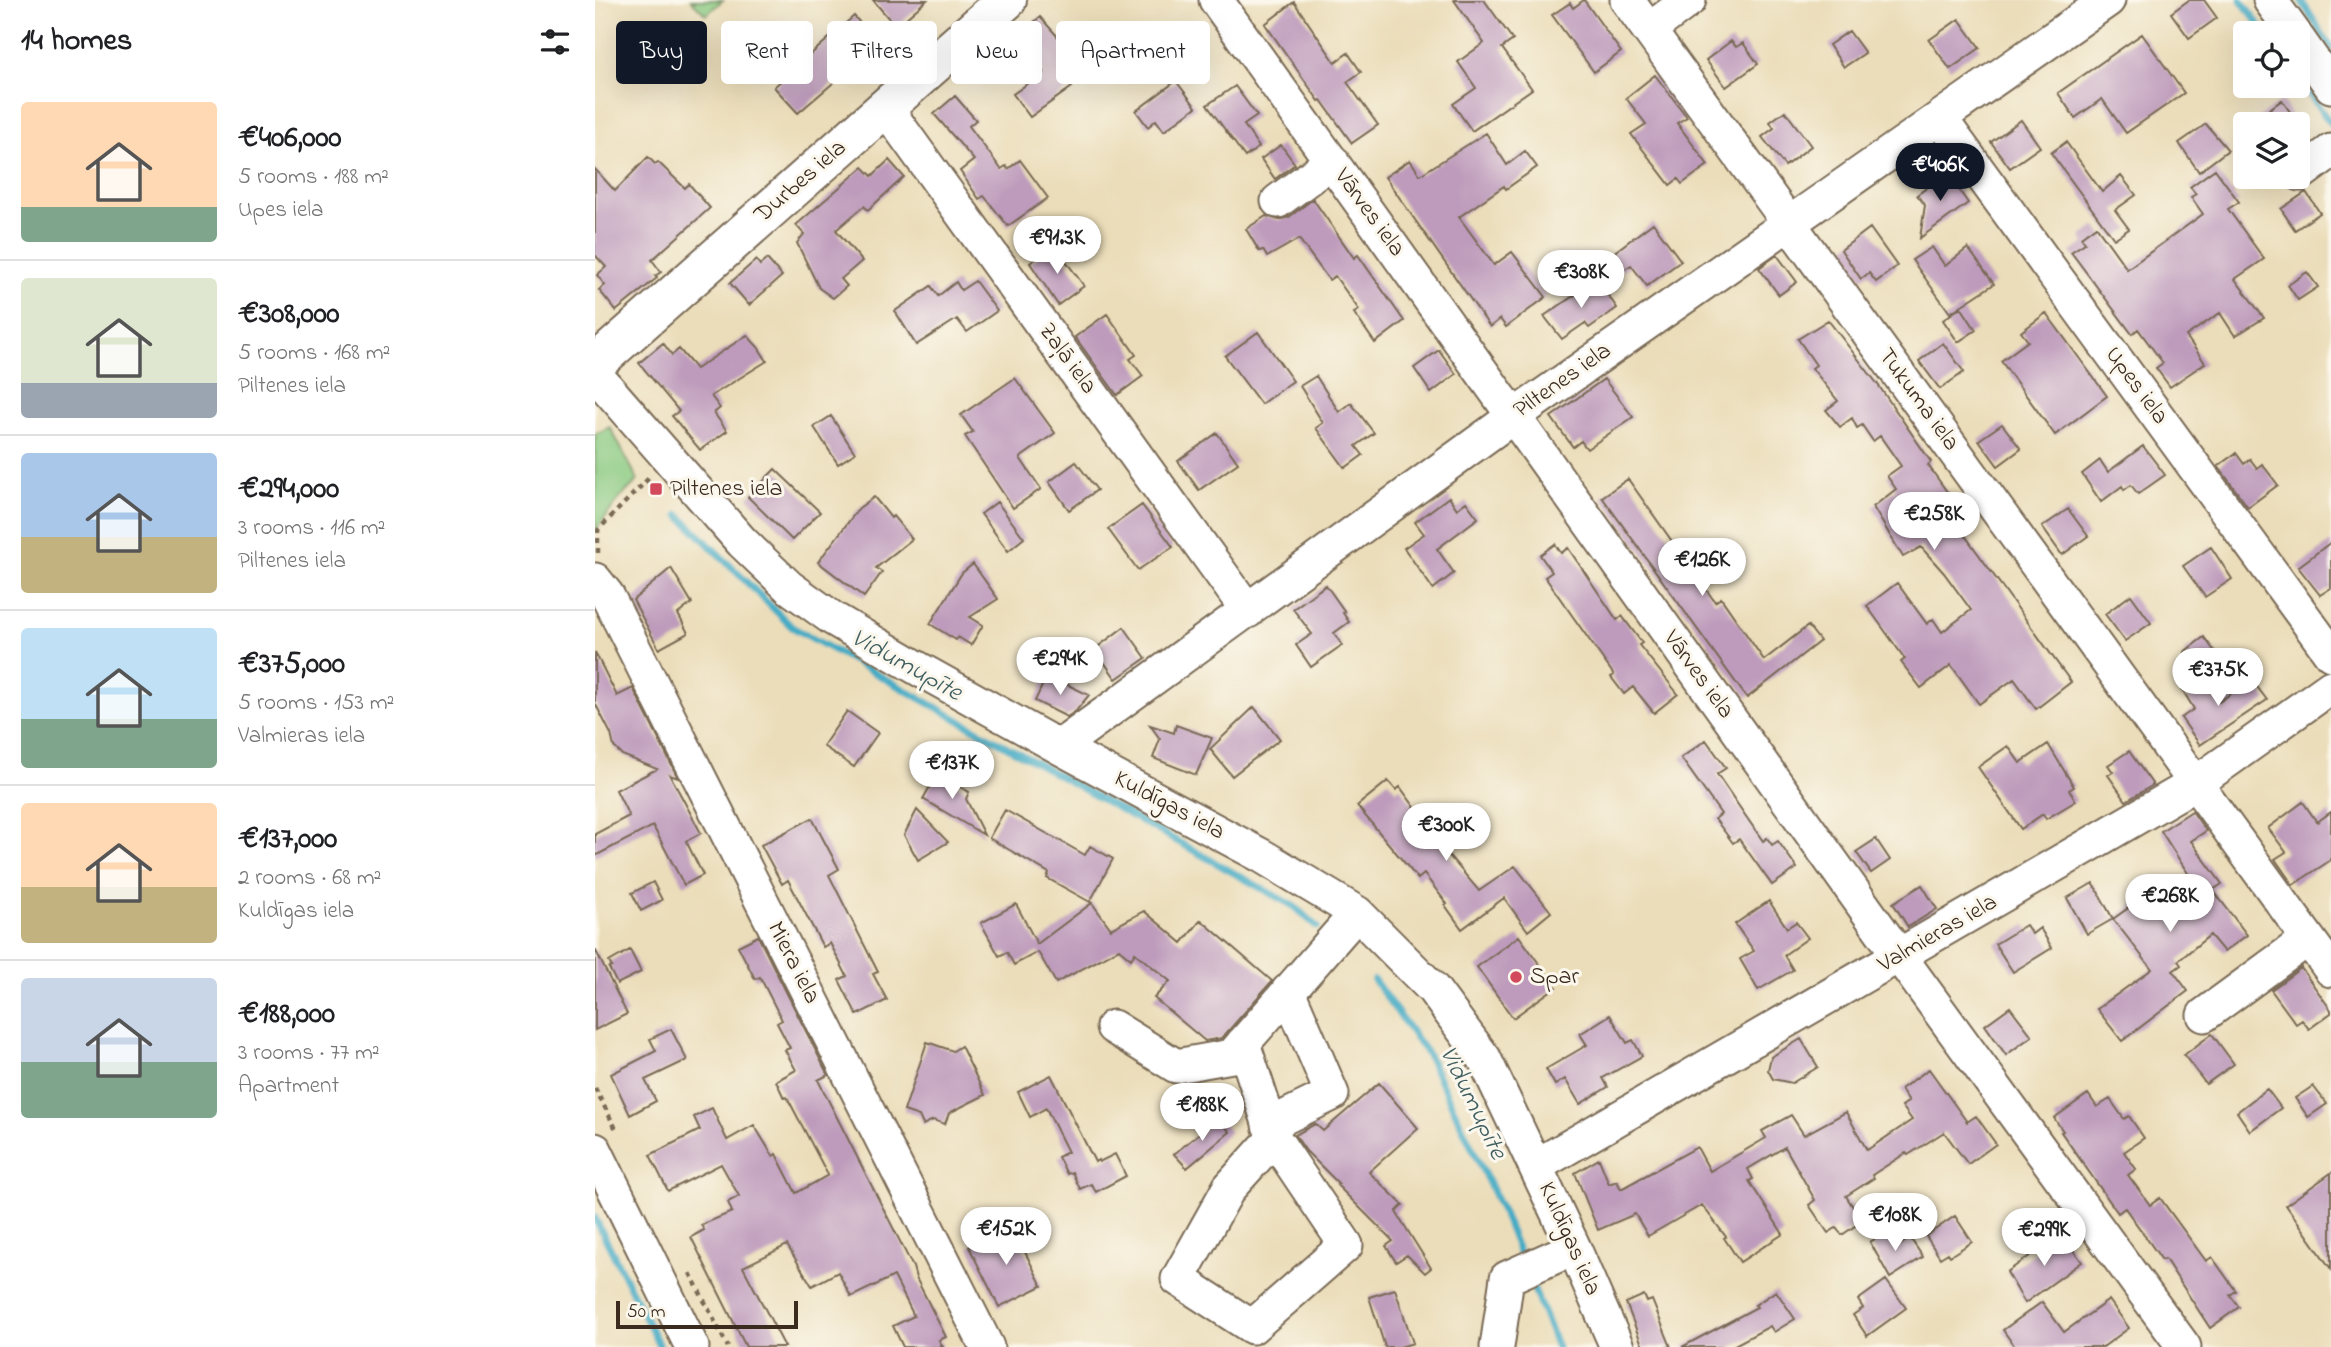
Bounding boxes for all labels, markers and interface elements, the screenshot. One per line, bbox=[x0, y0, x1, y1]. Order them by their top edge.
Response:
text: 14 homes bbox=[21, 20, 132, 64]
chip: Buy bbox=[616, 21, 707, 84]
chip: Rent bbox=[721, 21, 813, 84]
chip: Filters bbox=[827, 21, 937, 84]
chip: New bbox=[951, 21, 1042, 84]
chip: Apartment bbox=[1056, 21, 1210, 84]
map controls bbox=[2233, 21, 2310, 189]
button: locate bbox=[2233, 21, 2310, 98]
icon: filters bbox=[536, 23, 574, 61]
button: layers bbox=[2233, 112, 2310, 189]
text: €406,000 bbox=[238, 117, 341, 161]
icon: home bbox=[77, 130, 161, 214]
street label: Durbes iela bbox=[746, 132, 855, 233]
pin: €406K bbox=[1891, 144, 1989, 203]
text: €406K bbox=[1912, 149, 1968, 182]
text: 5 rooms · 188 m² bbox=[238, 161, 389, 194]
street label: Vārves iela bbox=[1324, 161, 1413, 265]
text: Upes iela bbox=[238, 194, 324, 227]
pin: €91.3K bbox=[1000, 216, 1114, 276]
text: €91.3K bbox=[1029, 222, 1085, 255]
pin: €308K bbox=[1532, 250, 1630, 310]
text: €308K bbox=[1553, 256, 1609, 289]
text: €308,000 bbox=[238, 293, 340, 337]
icon: home bbox=[77, 306, 161, 390]
street label: Zaļā iela bbox=[1029, 316, 1105, 402]
street label: Piltenes iela bbox=[1507, 334, 1619, 428]
text: 5 rooms · 168 m² bbox=[238, 337, 390, 370]
street label: Upes iela bbox=[2096, 340, 2176, 432]
street label: Tukuma iela bbox=[1869, 341, 1967, 459]
text: Piltenes iela bbox=[238, 370, 346, 403]
text: €294,000 bbox=[238, 468, 339, 512]
place label: Piltenes iela bbox=[670, 472, 783, 507]
icon: home bbox=[77, 481, 161, 565]
marker: Piltenes iela bbox=[648, 481, 664, 497]
pin: €258K bbox=[1885, 492, 1983, 552]
text: €258K bbox=[1904, 498, 1964, 531]
text: 3 rooms · 116 m² bbox=[238, 512, 385, 545]
pin: €126K bbox=[1653, 538, 1751, 598]
text: €126K bbox=[1674, 544, 1730, 577]
text: Piltenes iela bbox=[238, 545, 346, 578]
water label: Vidumupīte bbox=[844, 620, 970, 713]
street label: Vārves iela bbox=[1653, 623, 1742, 727]
pin: €294K bbox=[1011, 638, 1109, 697]
text: €375,000 bbox=[238, 643, 345, 687]
text: €294K bbox=[1032, 643, 1088, 676]
pin: €375K bbox=[2169, 648, 2267, 708]
text: €375K bbox=[2188, 654, 2248, 687]
icon: home bbox=[77, 656, 161, 740]
text: 5 rooms · 153 m² bbox=[238, 687, 394, 720]
text: Valmieras iela bbox=[238, 720, 365, 753]
pin: €137K bbox=[903, 742, 1001, 801]
text: €137K bbox=[925, 747, 979, 780]
street label: Kuldīgas iela bbox=[1107, 762, 1231, 850]
pin: €300K bbox=[1397, 804, 1495, 863]
text: €300K bbox=[1418, 809, 1474, 842]
text: €137,000 bbox=[238, 818, 337, 862]
icon: home bbox=[77, 831, 161, 915]
text: 2 rooms · 68 m² bbox=[238, 862, 381, 895]
pin: €268K bbox=[2121, 874, 2219, 934]
text: €268K bbox=[2141, 880, 2199, 913]
street label: Valmieras iela bbox=[1871, 886, 2004, 983]
text: Kuldīgas iela bbox=[238, 895, 354, 928]
street label: Miera iela bbox=[757, 916, 829, 1010]
place label: Spar bbox=[1530, 960, 1579, 995]
marker: Spar bbox=[1508, 969, 1524, 985]
text: €188,000 bbox=[238, 993, 335, 1037]
icon: home bbox=[77, 1006, 161, 1090]
text: 3 rooms · 77 m² bbox=[238, 1037, 380, 1070]
water label: Vidumupīte bbox=[1428, 1040, 1516, 1167]
text: Apartment bbox=[238, 1070, 339, 1103]
pin: €188K bbox=[1153, 1084, 1251, 1143]
text: €188K bbox=[1176, 1089, 1228, 1122]
street label: Kuldīgas iela bbox=[1528, 1177, 1610, 1301]
pin: €108K bbox=[1846, 1194, 1944, 1253]
text: €108K bbox=[1868, 1199, 1922, 1232]
pin: €152K bbox=[957, 1208, 1055, 1267]
pin: €299K bbox=[1995, 1208, 2093, 1268]
text: €152K bbox=[976, 1213, 1036, 1246]
text: €299K bbox=[2018, 1214, 2070, 1247]
scale bar bbox=[616, 1298, 798, 1330]
text: 50 m bbox=[627, 1299, 666, 1326]

